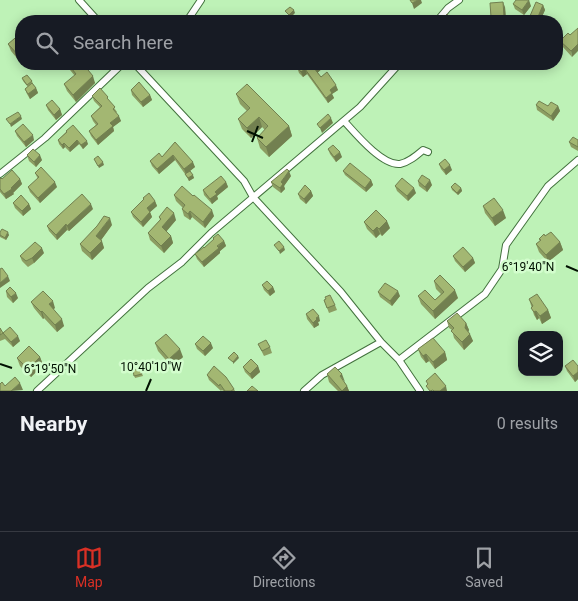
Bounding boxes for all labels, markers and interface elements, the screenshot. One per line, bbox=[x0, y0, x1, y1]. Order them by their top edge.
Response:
search box bbox=[15, 15, 563, 70]
icon: search bbox=[33, 29, 61, 57]
text: Search here bbox=[73, 31, 173, 54]
text: 6°19'40"N bbox=[502, 260, 554, 274]
map controls bbox=[518, 331, 563, 376]
button: layers bbox=[518, 331, 563, 376]
text: 10°40'10"W bbox=[120, 360, 182, 374]
text: 6°19'50"N bbox=[24, 362, 76, 376]
text: Nearby bbox=[20, 412, 87, 436]
text: 0 results bbox=[497, 414, 558, 433]
tab: Map bbox=[75, 544, 103, 590]
tab: Directions bbox=[253, 544, 316, 590]
tab: Saved bbox=[465, 544, 503, 590]

